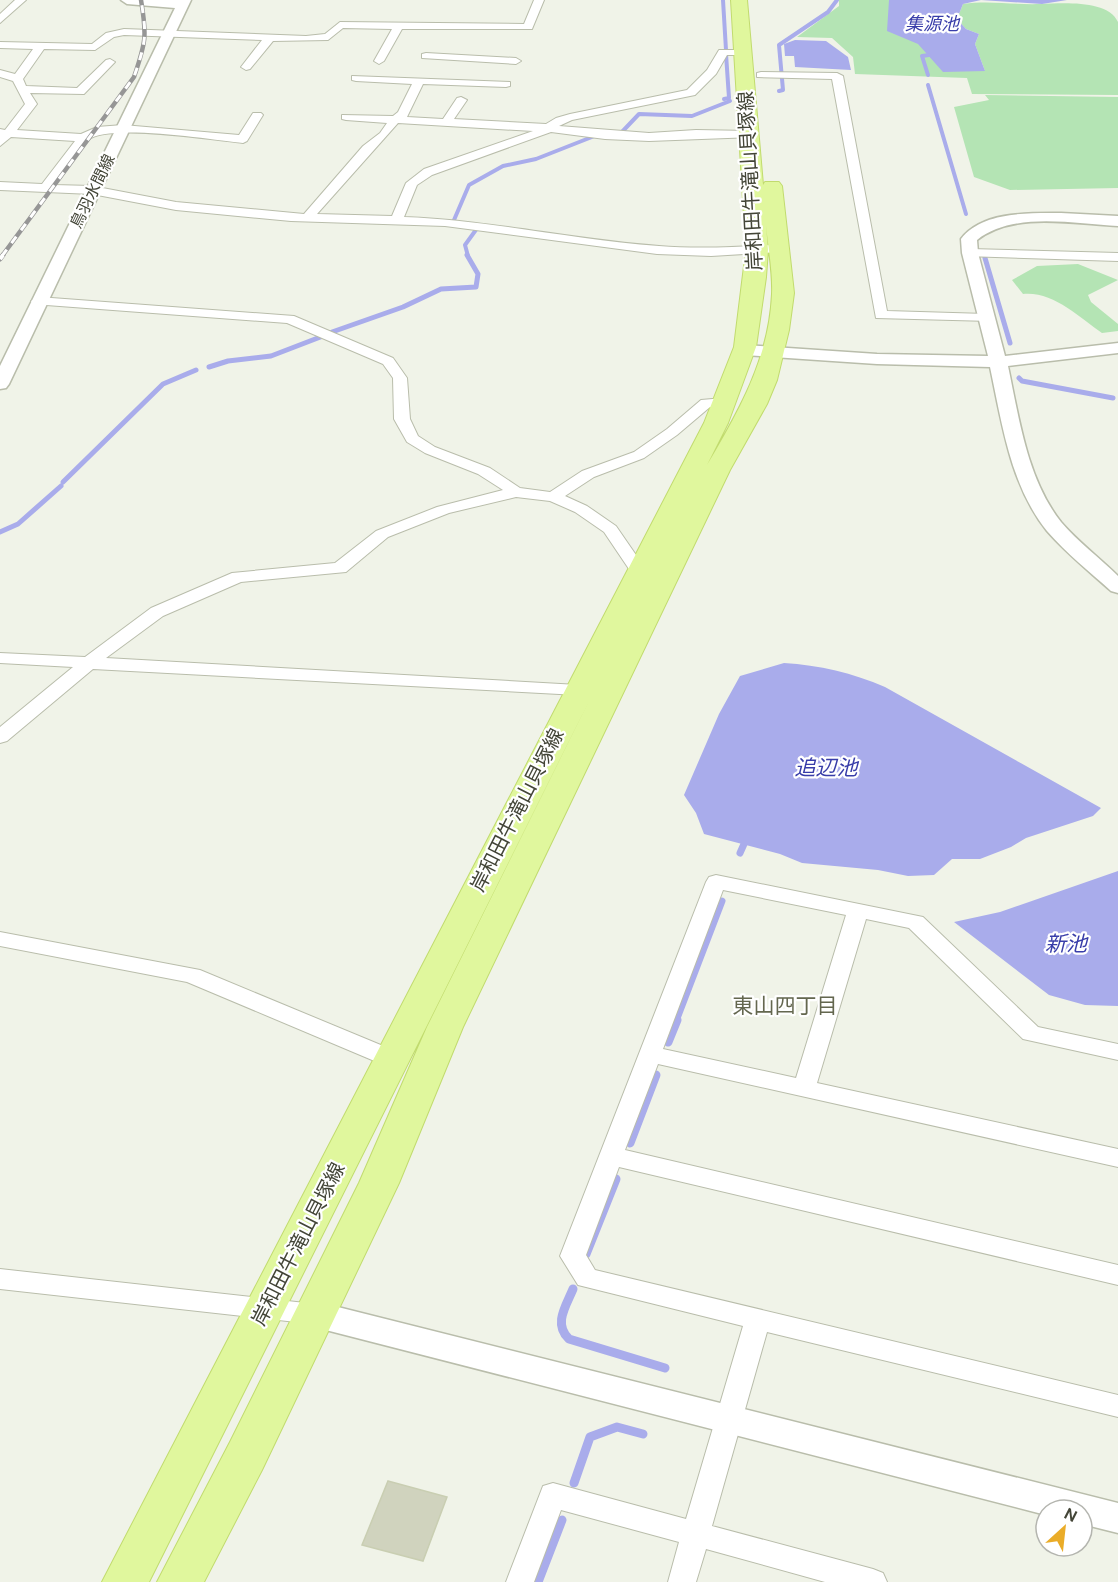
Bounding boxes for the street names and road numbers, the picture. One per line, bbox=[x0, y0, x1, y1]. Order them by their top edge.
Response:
street label: 岸和田牛滝山貝塚線 bbox=[732, 90, 768, 272]
street label: 鳥羽水間線 bbox=[65, 151, 119, 232]
street label: 岸和田牛滝山貝塚線 bbox=[465, 724, 569, 896]
street label: 岸和田牛滝山貝塚線 bbox=[246, 1158, 350, 1330]

